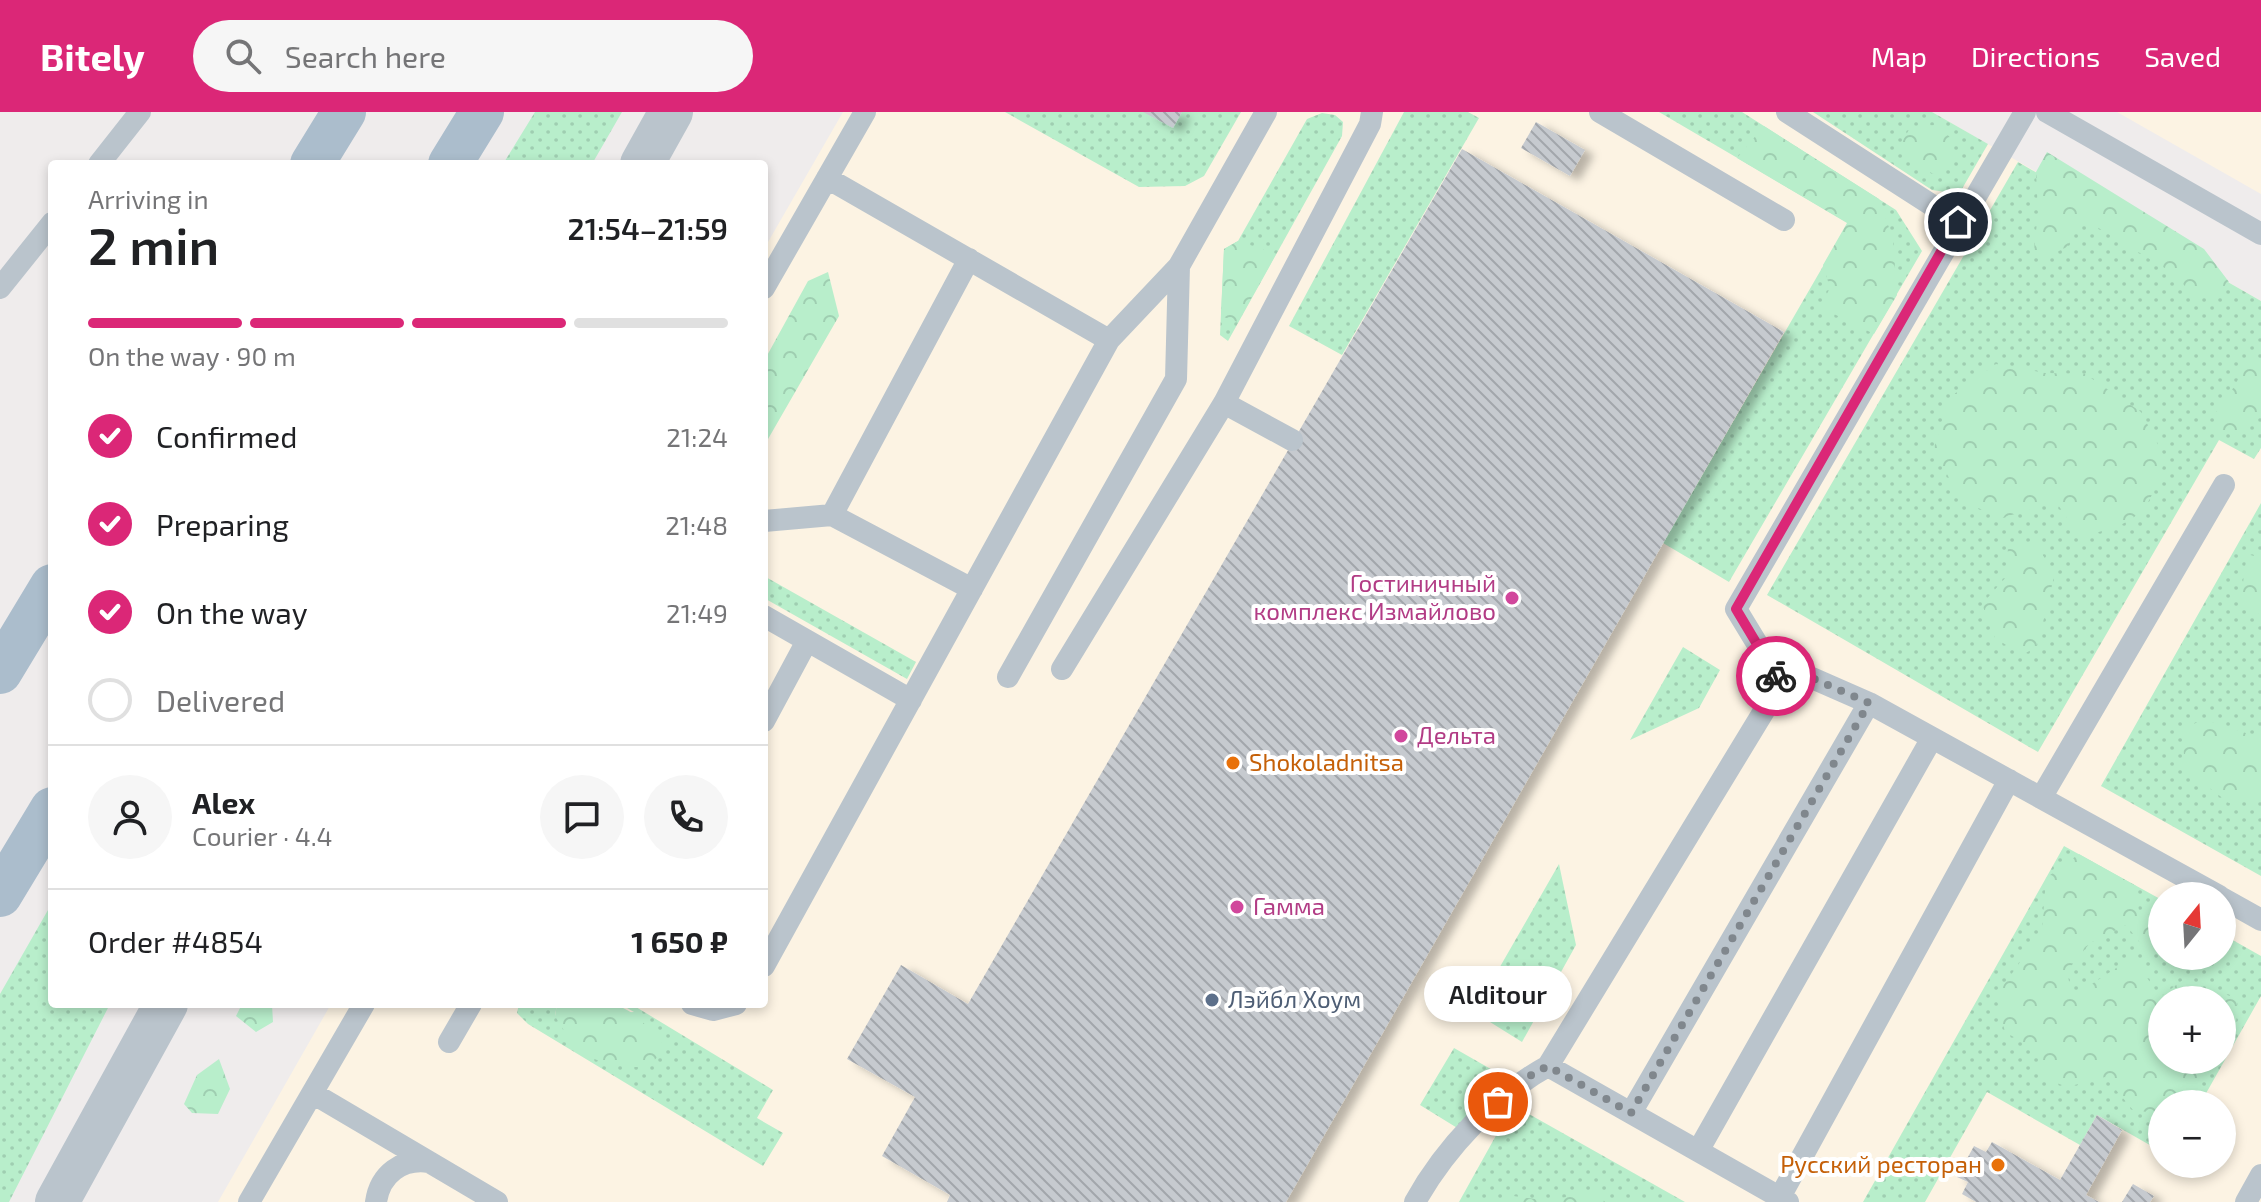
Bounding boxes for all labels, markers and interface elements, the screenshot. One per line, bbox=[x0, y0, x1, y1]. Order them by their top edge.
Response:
search box bbox=[193, 20, 753, 92]
text: Bitely bbox=[40, 33, 145, 79]
icon: search bbox=[221, 34, 265, 78]
text: Search here bbox=[285, 38, 446, 74]
text: Map bbox=[1871, 39, 1927, 73]
text: Directions bbox=[1971, 39, 2100, 73]
text: Saved bbox=[2144, 39, 2221, 73]
text: Arriving in bbox=[88, 183, 209, 214]
pin bbox=[1924, 188, 1992, 256]
icon: home bbox=[1936, 200, 1980, 244]
text: 21:54–21:59 bbox=[567, 210, 728, 246]
text: 2 min bbox=[88, 213, 219, 275]
text: On the way · 90 m bbox=[88, 340, 296, 371]
icon: check bbox=[88, 414, 132, 458]
text: Confirmed bbox=[156, 418, 297, 454]
text: 21:24 bbox=[666, 421, 728, 452]
icon: check bbox=[88, 502, 132, 546]
text: Preparing bbox=[156, 506, 289, 542]
text: 21:48 bbox=[665, 509, 728, 540]
place label: Гостиничный комплекс Измайлово bbox=[1253, 568, 1496, 625]
marker: Гостиничный комплекс Измайлово bbox=[1503, 589, 1521, 607]
icon: check bbox=[88, 590, 132, 634]
text: On the way bbox=[156, 594, 308, 630]
text: 21:49 bbox=[666, 597, 728, 628]
courier bbox=[1736, 636, 1816, 716]
icon: bike bbox=[1754, 654, 1798, 698]
text: Delivered bbox=[156, 682, 285, 718]
place label: Дельта bbox=[1417, 720, 1496, 749]
marker: Дельта bbox=[1392, 727, 1410, 745]
place label: Shokoladnitsa bbox=[1249, 747, 1404, 776]
marker: Shokoladnitsa bbox=[1224, 754, 1242, 772]
button: person bbox=[88, 775, 172, 859]
button: chat bbox=[540, 775, 624, 859]
button: phone bbox=[644, 775, 728, 859]
text: Alex bbox=[192, 784, 255, 820]
text: Courier · 4.4 bbox=[192, 820, 333, 851]
north arrow bbox=[2148, 882, 2236, 970]
map controls bbox=[2148, 882, 2236, 1178]
place label: Гамма bbox=[1253, 891, 1325, 920]
marker: Гамма bbox=[1228, 898, 1246, 916]
text: Order #4854 bbox=[88, 923, 263, 959]
text: 1 650 ₽ bbox=[631, 923, 728, 959]
callout: Alditour bbox=[1424, 966, 1572, 1022]
text: Alditour bbox=[1449, 978, 1547, 1009]
place label: Лэйбл Хоум bbox=[1228, 984, 1361, 1014]
button: + bbox=[2148, 986, 2236, 1074]
marker: Лэйбл Хоум bbox=[1203, 991, 1221, 1009]
pin bbox=[1464, 1068, 1532, 1136]
icon: bag bbox=[1476, 1080, 1520, 1124]
button: − bbox=[2148, 1090, 2236, 1178]
place label: Русский ресторан bbox=[1780, 1149, 1982, 1179]
marker: Русский ресторан bbox=[1989, 1156, 2007, 1174]

